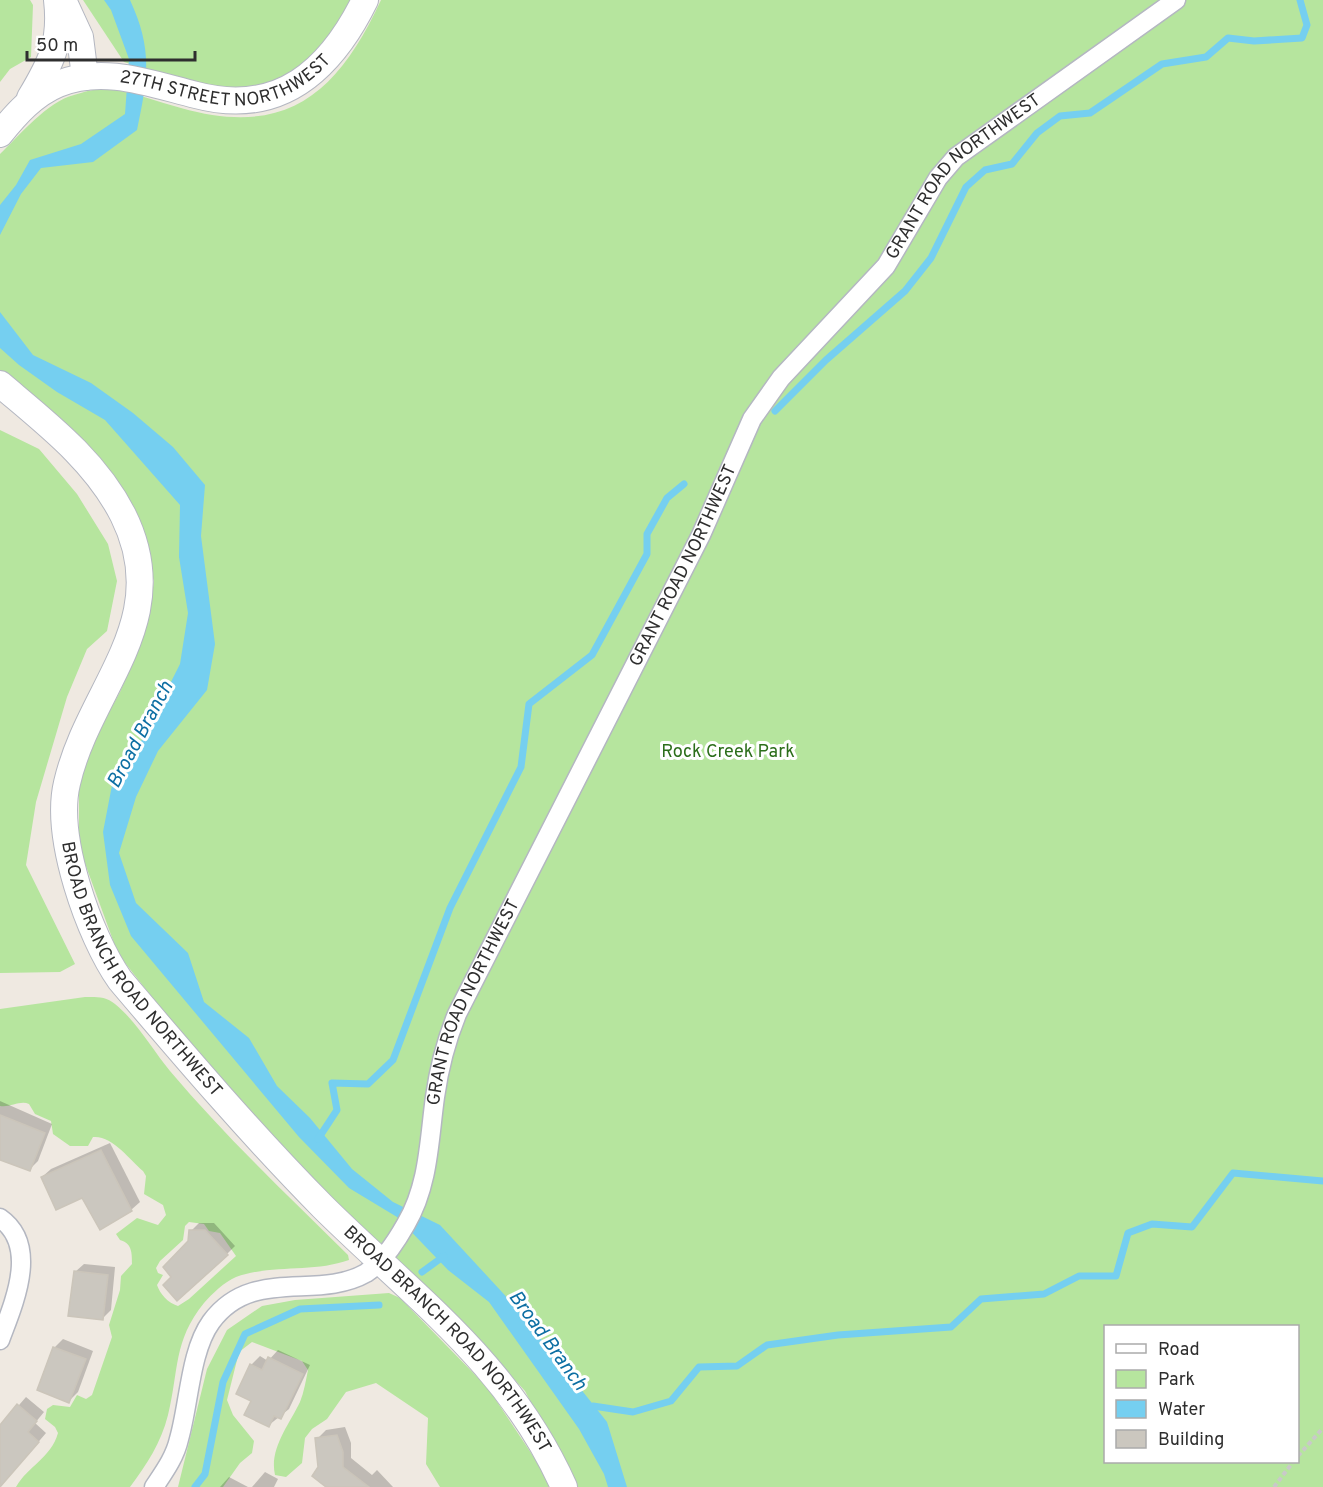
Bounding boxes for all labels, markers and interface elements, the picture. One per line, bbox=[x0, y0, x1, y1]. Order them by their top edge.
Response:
scale bar bbox=[27, 24, 195, 62]
text: 50 m bbox=[36, 35, 78, 58]
street label: 27TH STREET NORTHWEST bbox=[118, 49, 336, 112]
street label: GRANT ROAD NORTHWEST bbox=[881, 89, 1045, 264]
street label: GRANT ROAD NORTHWEST bbox=[624, 461, 742, 670]
water label: Broad Branch bbox=[102, 677, 180, 793]
park label: Rock Creek Park bbox=[661, 741, 795, 764]
street label: BROAD BRANCH ROAD NORTHWEST bbox=[56, 840, 227, 1102]
street label: GRANT ROAD NORTHWEST bbox=[422, 895, 525, 1107]
street label: BROAD BRANCH ROAD NORTHWEST bbox=[338, 1221, 556, 1457]
water label: Broad Branch bbox=[502, 1286, 592, 1396]
legend bbox=[1104, 1325, 1299, 1463]
text: Road bbox=[1158, 1339, 1200, 1362]
text: Park bbox=[1158, 1369, 1195, 1392]
text: Water bbox=[1158, 1399, 1205, 1422]
text: Building bbox=[1158, 1429, 1224, 1452]

